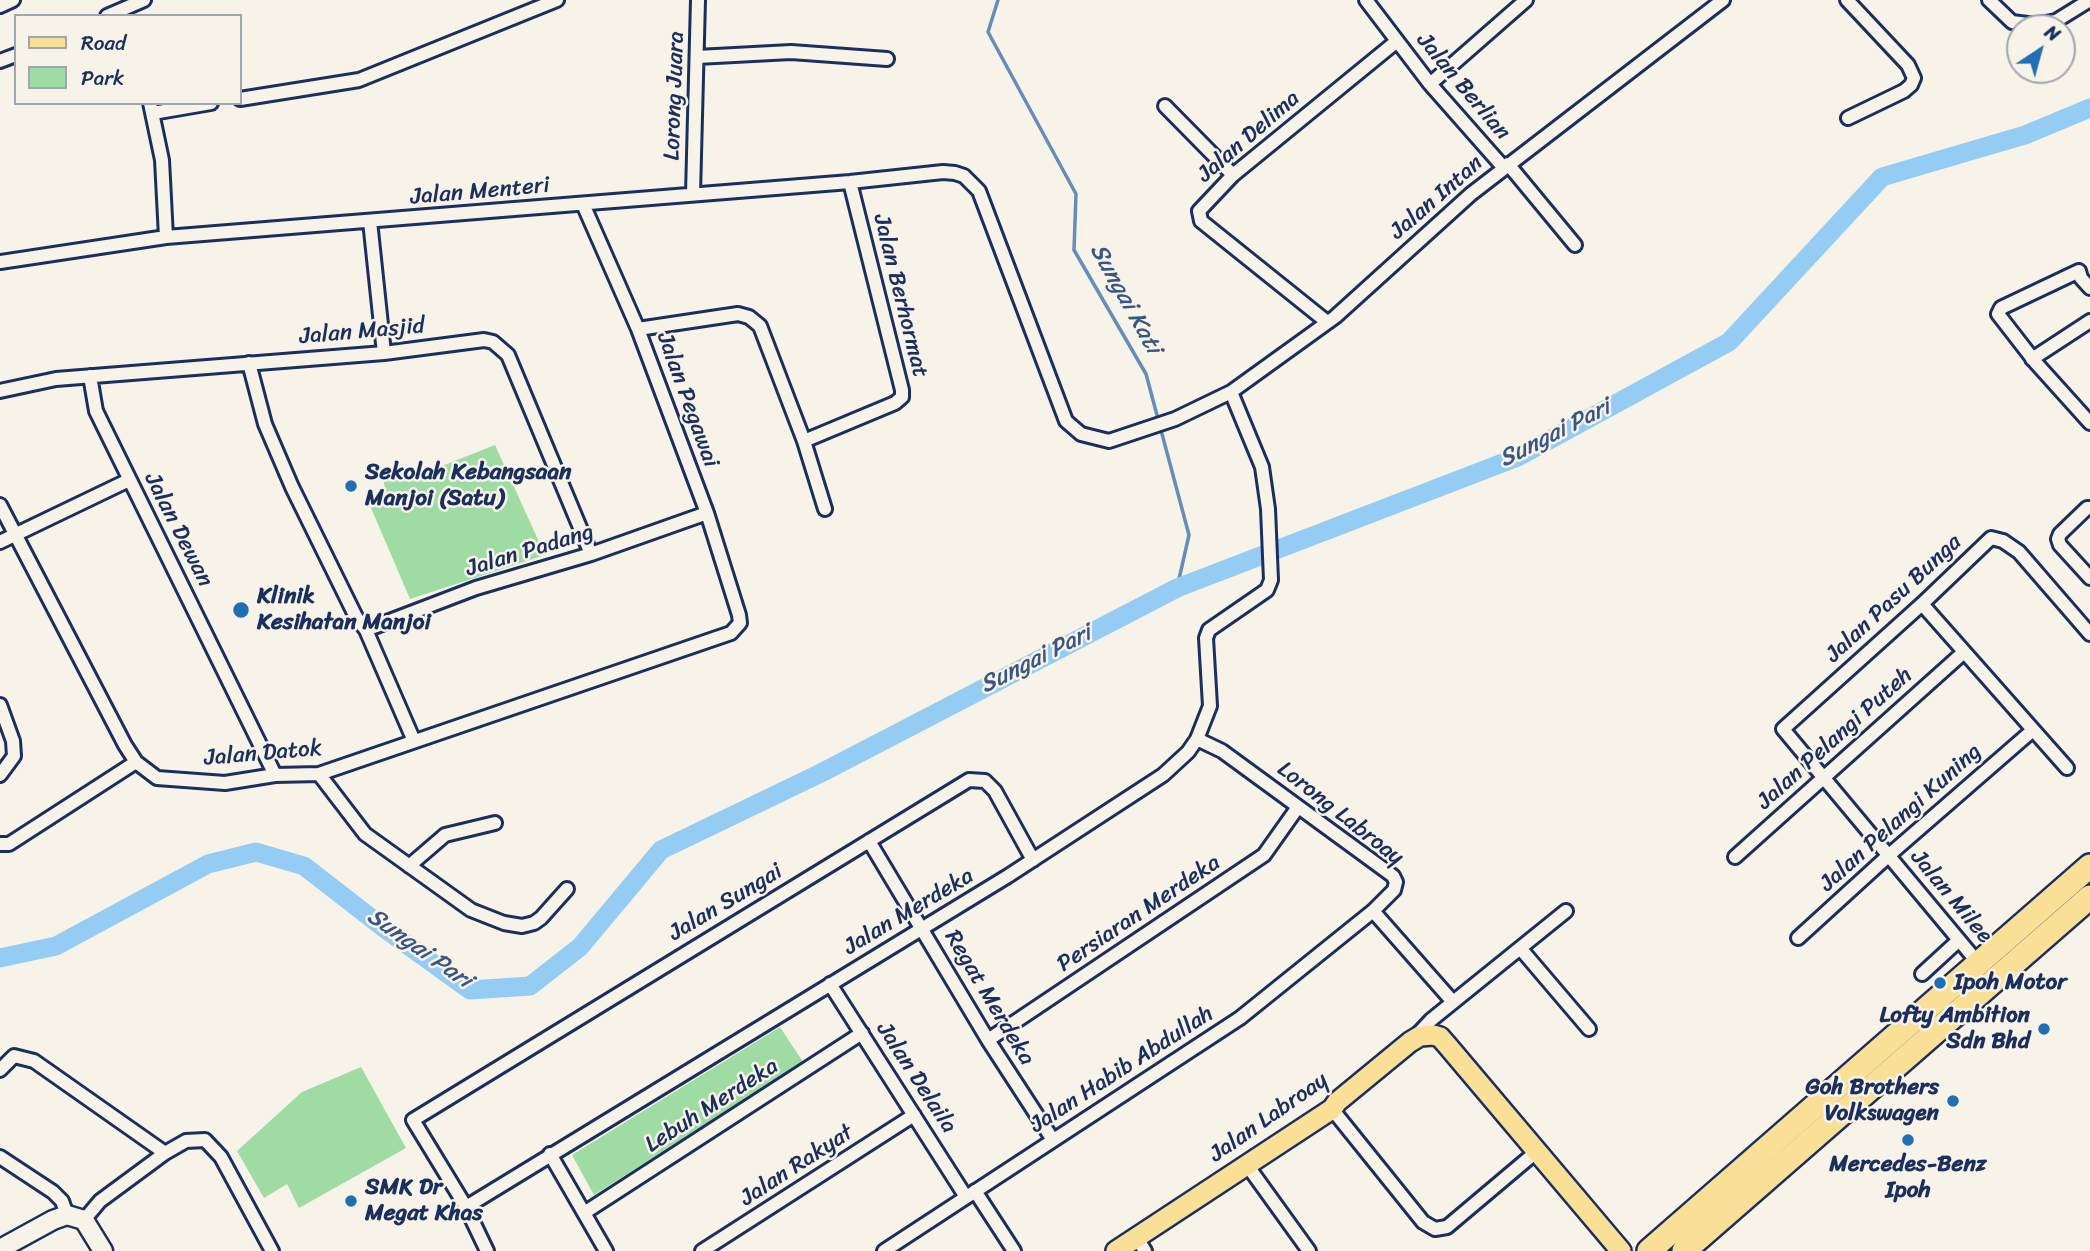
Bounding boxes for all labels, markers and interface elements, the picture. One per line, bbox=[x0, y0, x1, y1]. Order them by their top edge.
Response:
legend bbox=[14, 14, 242, 105]
north arrow bbox=[2006, 14, 2076, 84]
text: N bbox=[2037, 16, 2067, 50]
text: Road bbox=[81, 24, 126, 62]
street label: Jalan Berlian bbox=[1410, 28, 1516, 146]
street label: Lorong Juara bbox=[659, 31, 691, 161]
text: Park bbox=[81, 59, 124, 97]
street label: Jalan Delima bbox=[1192, 85, 1306, 189]
street label: Jalan Intan bbox=[1385, 150, 1489, 246]
street label: Jalan Menteri bbox=[409, 172, 551, 212]
street label: Jalan Berhormat bbox=[866, 212, 934, 380]
water label: Sungai Kati bbox=[1083, 239, 1167, 359]
street label: Jalan Masjid bbox=[298, 313, 426, 351]
street label: Jalan Pegawai bbox=[650, 329, 724, 471]
water label: Sungai Pari bbox=[1495, 394, 1615, 474]
place label: Sekolah Kebangsaan Manjoi (Satu) bbox=[365, 459, 571, 513]
street label: Jalan Dewan bbox=[138, 468, 218, 592]
marker: Sekolah Kebangsaan Manjoi (Satu) bbox=[343, 478, 359, 494]
street label: Jalan Padang bbox=[463, 519, 597, 583]
street label: Jalan Pasu Bunga bbox=[1820, 529, 1968, 669]
place label: Klinik Kesihatan Manjoi bbox=[257, 583, 431, 637]
marker: Klinik Kesihatan Manjoi bbox=[231, 600, 251, 620]
water label: Sungai Pari bbox=[976, 620, 1096, 700]
street label: Jalan Pelangi Puteh bbox=[1752, 662, 1918, 816]
street label: Jalan Datok bbox=[203, 735, 323, 773]
street label: Jalan Pelangi Kuning bbox=[1814, 738, 1988, 898]
street label: Lorong Labroay bbox=[1271, 756, 1409, 872]
street label: Jalan Milee bbox=[1904, 845, 1998, 949]
street label: Persiaran Merdeka bbox=[1052, 849, 1226, 979]
street label: Jalan Sungai bbox=[664, 858, 788, 948]
street label: Jalan Merdeka bbox=[839, 862, 979, 962]
water label: Sungai Pari bbox=[361, 903, 477, 995]
street label: Regat Merdeka bbox=[938, 925, 1040, 1071]
place label: Ipoh Motor bbox=[1954, 969, 2067, 997]
marker: Ipoh Motor bbox=[1932, 975, 1948, 991]
street label: Jalan Habib Abdullah bbox=[1025, 1000, 1219, 1140]
place label: Lofty Ambition Sdn Bhd bbox=[1880, 1002, 2030, 1056]
street label: Jalan Delaila bbox=[870, 1017, 962, 1139]
marker: Lofty Ambition Sdn Bhd bbox=[2036, 1021, 2052, 1037]
street label: Lebuh Merdeka bbox=[640, 1053, 784, 1159]
street label: Jalan Labroay bbox=[1205, 1067, 1333, 1169]
place label: Goh Brothers Volkswagen bbox=[1805, 1074, 1939, 1128]
marker: Goh Brothers Volkswagen bbox=[1945, 1093, 1961, 1109]
street label: Jalan Rakyat bbox=[735, 1119, 859, 1213]
marker: Mercedes-Benz Ipoh bbox=[1900, 1132, 1916, 1148]
place label: Mercedes-Benz Ipoh bbox=[1829, 1151, 1987, 1205]
place label: SMK Dr Megat Khas bbox=[365, 1174, 483, 1228]
marker: SMK Dr Megat Khas bbox=[343, 1193, 359, 1209]

